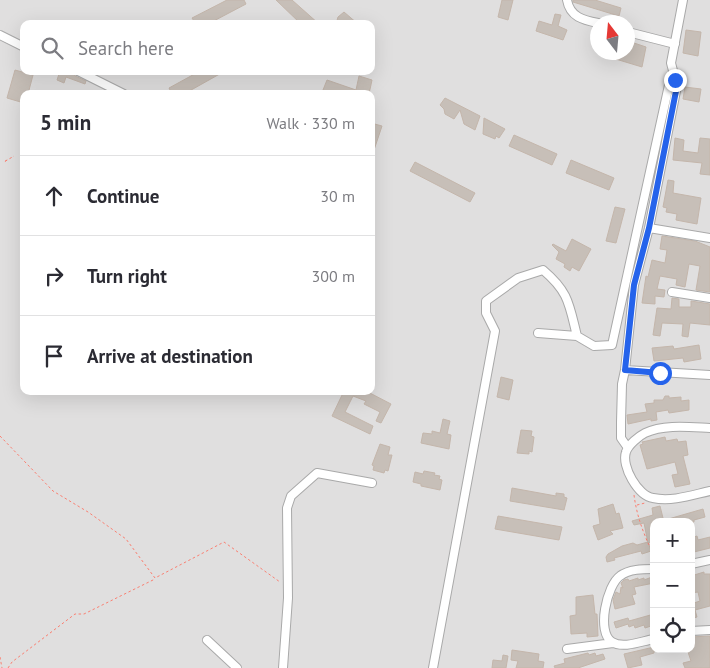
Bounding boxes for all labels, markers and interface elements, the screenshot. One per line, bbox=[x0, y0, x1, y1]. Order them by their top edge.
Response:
north arrow bbox=[590, 15, 635, 60]
search box bbox=[20, 20, 375, 75]
icon: search bbox=[38, 34, 66, 62]
text: Search here bbox=[78, 36, 174, 60]
route end bbox=[664, 69, 687, 92]
text: 5 min bbox=[40, 109, 91, 136]
text: Walk · 330 m bbox=[266, 113, 355, 133]
icon: ahead bbox=[40, 182, 68, 210]
text: Continue bbox=[87, 184, 159, 208]
text: 30 m bbox=[320, 186, 355, 206]
icon: right bbox=[40, 262, 68, 290]
text: Turn right bbox=[87, 264, 167, 288]
text: 300 m bbox=[312, 266, 355, 286]
icon: arrive bbox=[40, 342, 68, 370]
text: Arrive at destination bbox=[87, 344, 253, 368]
route start bbox=[649, 362, 672, 385]
map controls bbox=[650, 518, 695, 653]
button: + bbox=[650, 518, 695, 563]
button: − bbox=[650, 563, 695, 608]
button: locate bbox=[650, 608, 695, 653]

